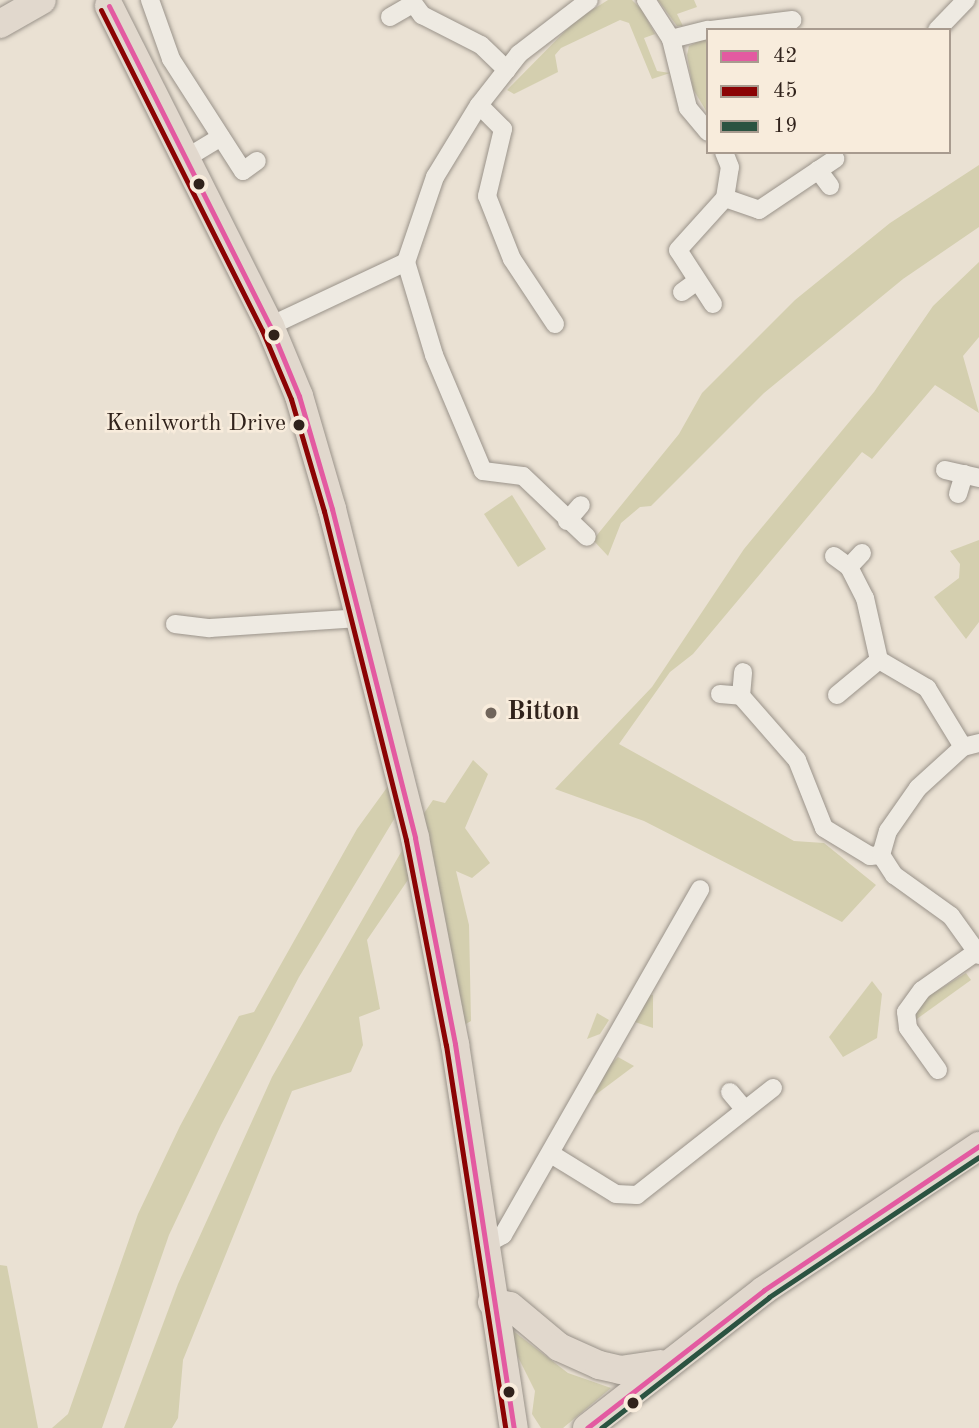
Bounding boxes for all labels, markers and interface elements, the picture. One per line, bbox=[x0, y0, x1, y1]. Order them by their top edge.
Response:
legend bbox=[706, 28, 951, 154]
text: 42 bbox=[773, 46, 797, 67]
text: 45 bbox=[773, 81, 797, 102]
text: 19 bbox=[773, 116, 797, 137]
unlabelled marker bbox=[192, 177, 206, 191]
unlabelled marker bbox=[267, 328, 281, 342]
place label: Kenilworth Drive bbox=[106, 411, 286, 439]
marker: Kenilworth Drive bbox=[292, 418, 306, 432]
place label: Bitton bbox=[507, 697, 580, 729]
marker: Bitton bbox=[481, 703, 501, 723]
unlabelled marker bbox=[502, 1385, 516, 1399]
unlabelled marker bbox=[626, 1396, 640, 1410]

